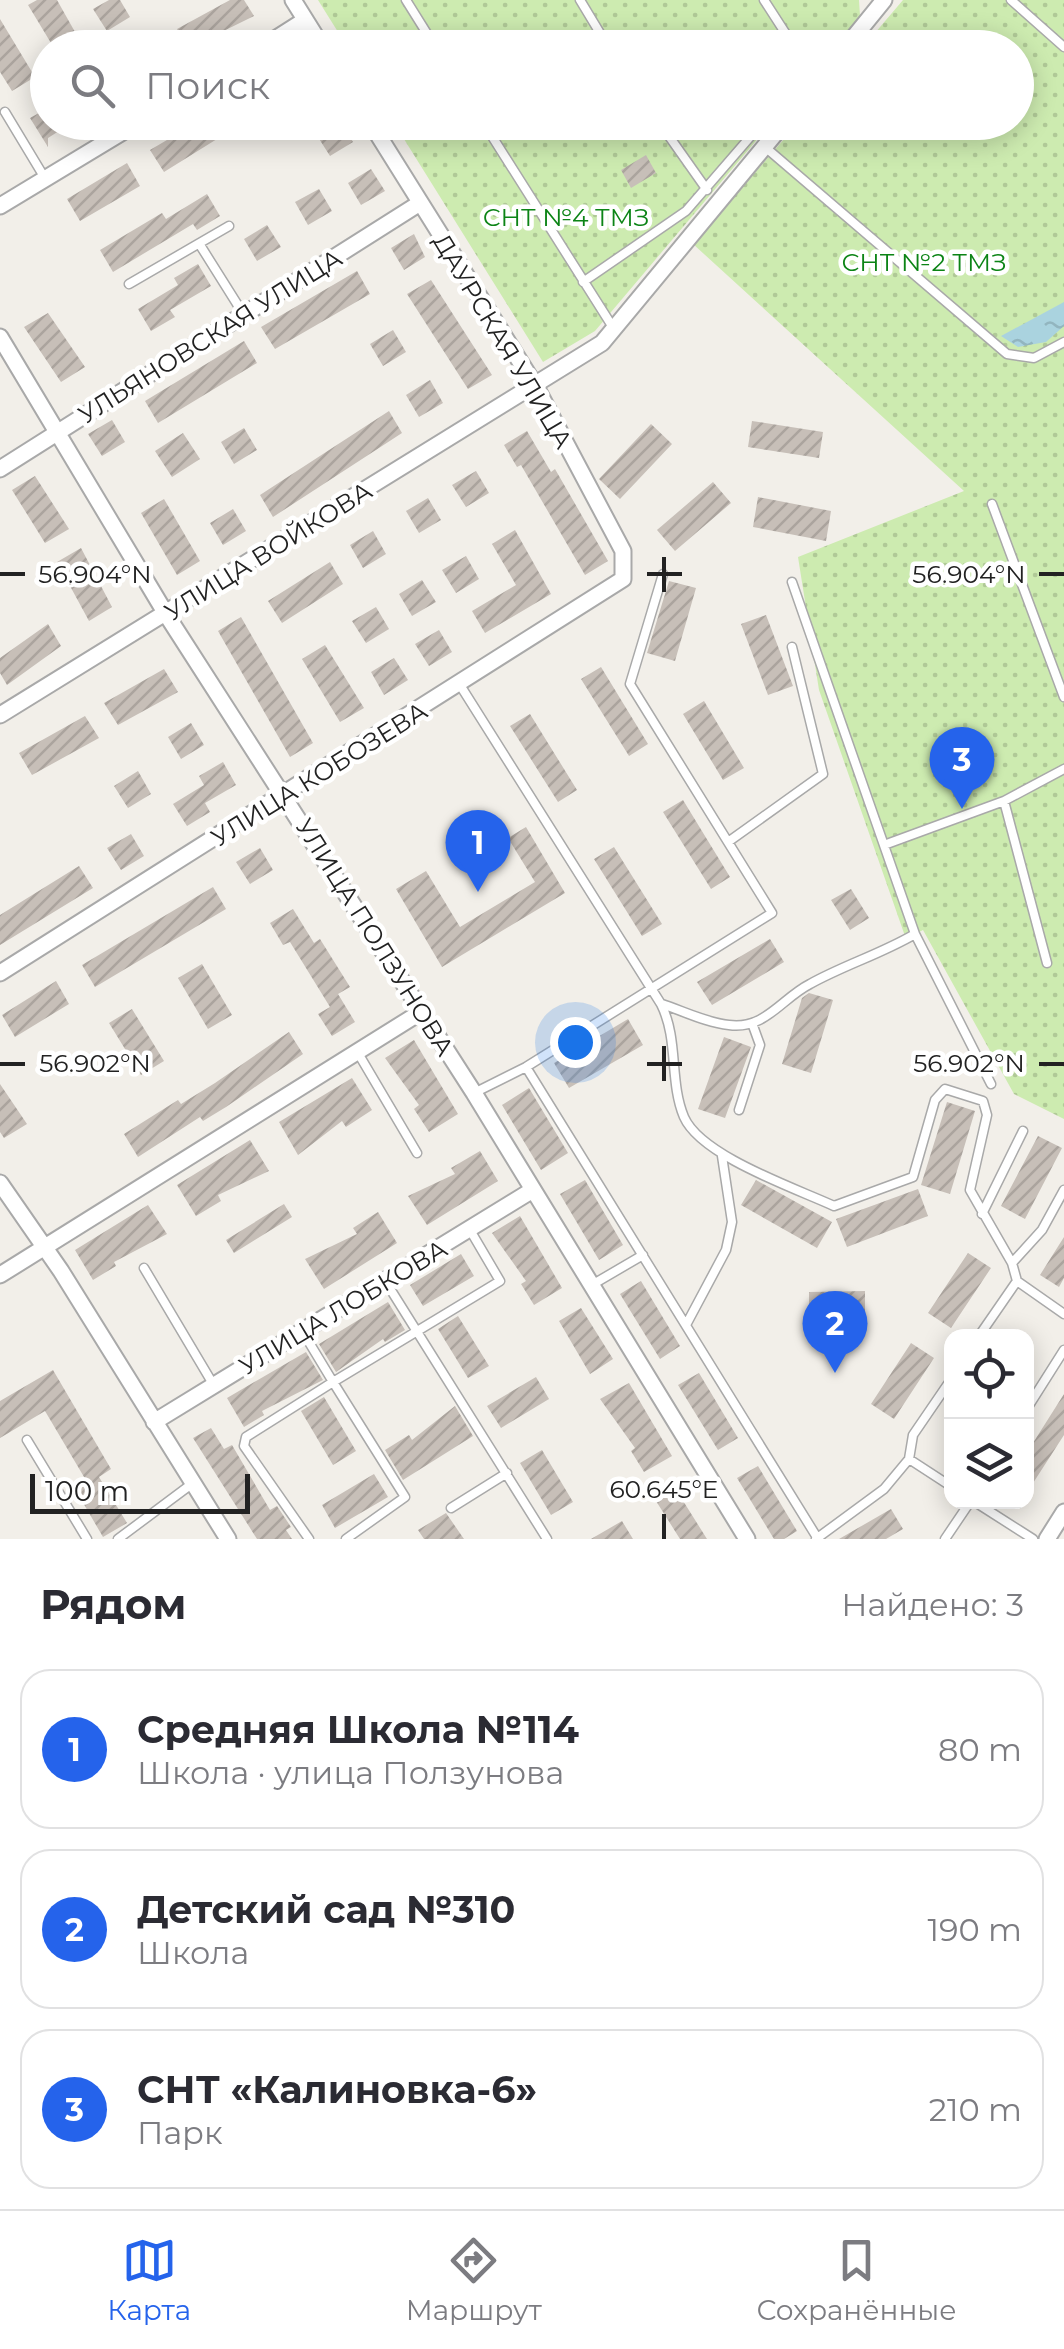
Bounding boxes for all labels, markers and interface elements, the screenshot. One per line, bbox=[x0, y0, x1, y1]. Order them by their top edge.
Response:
search box bbox=[30, 30, 1034, 140]
icon: search bbox=[65, 58, 120, 113]
text: Поиск bbox=[145, 62, 270, 109]
park label: СНТ №4 ТМЗ bbox=[483, 202, 649, 232]
street label: ДАУРСКАЯ УЛИЦА bbox=[427, 228, 579, 454]
street label: УЛЬЯНОВСКАЯ УЛИЦА bbox=[73, 242, 348, 429]
park label: СНТ №2 ТМЗ bbox=[841, 247, 1007, 277]
street label: УЛИЦА ВОЙКОВА bbox=[159, 475, 377, 627]
text: 56.904°N bbox=[38, 559, 152, 589]
text: 56.904°N bbox=[912, 559, 1026, 589]
street label: УЛИЦА КОБОЗЕВА bbox=[206, 695, 433, 853]
pin: 3 bbox=[930, 726, 994, 809]
pin: 1 bbox=[446, 810, 510, 892]
street label: УЛИЦА ПОЛЗУНОВА bbox=[290, 813, 461, 1062]
your location bbox=[550, 1017, 601, 1068]
text: 56.902°N bbox=[39, 1048, 151, 1078]
text: 56.902°N bbox=[913, 1048, 1025, 1078]
street label: УЛИЦА ЛОБКОВА bbox=[234, 1233, 453, 1381]
pin: 2 bbox=[802, 1290, 868, 1373]
map controls bbox=[944, 1329, 1034, 1509]
button: locate bbox=[944, 1329, 1034, 1419]
button: layers bbox=[944, 1419, 1034, 1509]
scale bar bbox=[30, 1469, 250, 1514]
text: 100 m bbox=[45, 1474, 129, 1508]
text: 60.645°E bbox=[609, 1474, 719, 1504]
text: Рядом bbox=[40, 1578, 187, 1630]
text: Найдено: 3 bbox=[841, 1585, 1024, 1624]
text: Средняя Школа №114 bbox=[137, 1706, 579, 1753]
text: 1 bbox=[68, 1730, 81, 1769]
text: 80 m bbox=[938, 1730, 1022, 1769]
text: Школа · улица Ползунова bbox=[137, 1753, 564, 1792]
text: Детский сад №310 bbox=[137, 1886, 515, 1933]
text: 2 bbox=[65, 1910, 84, 1949]
text: 190 m bbox=[927, 1910, 1022, 1949]
text: Школа bbox=[137, 1933, 249, 1972]
text: СНТ «Калиновка-6» bbox=[137, 2066, 537, 2113]
text: 3 bbox=[65, 2090, 84, 2129]
text: 210 m bbox=[929, 2090, 1022, 2129]
text: Парк bbox=[137, 2113, 223, 2152]
tab: Карта bbox=[107, 2233, 191, 2327]
tab: Маршрут bbox=[406, 2233, 542, 2327]
tab: Сохранённые bbox=[756, 2233, 957, 2327]

